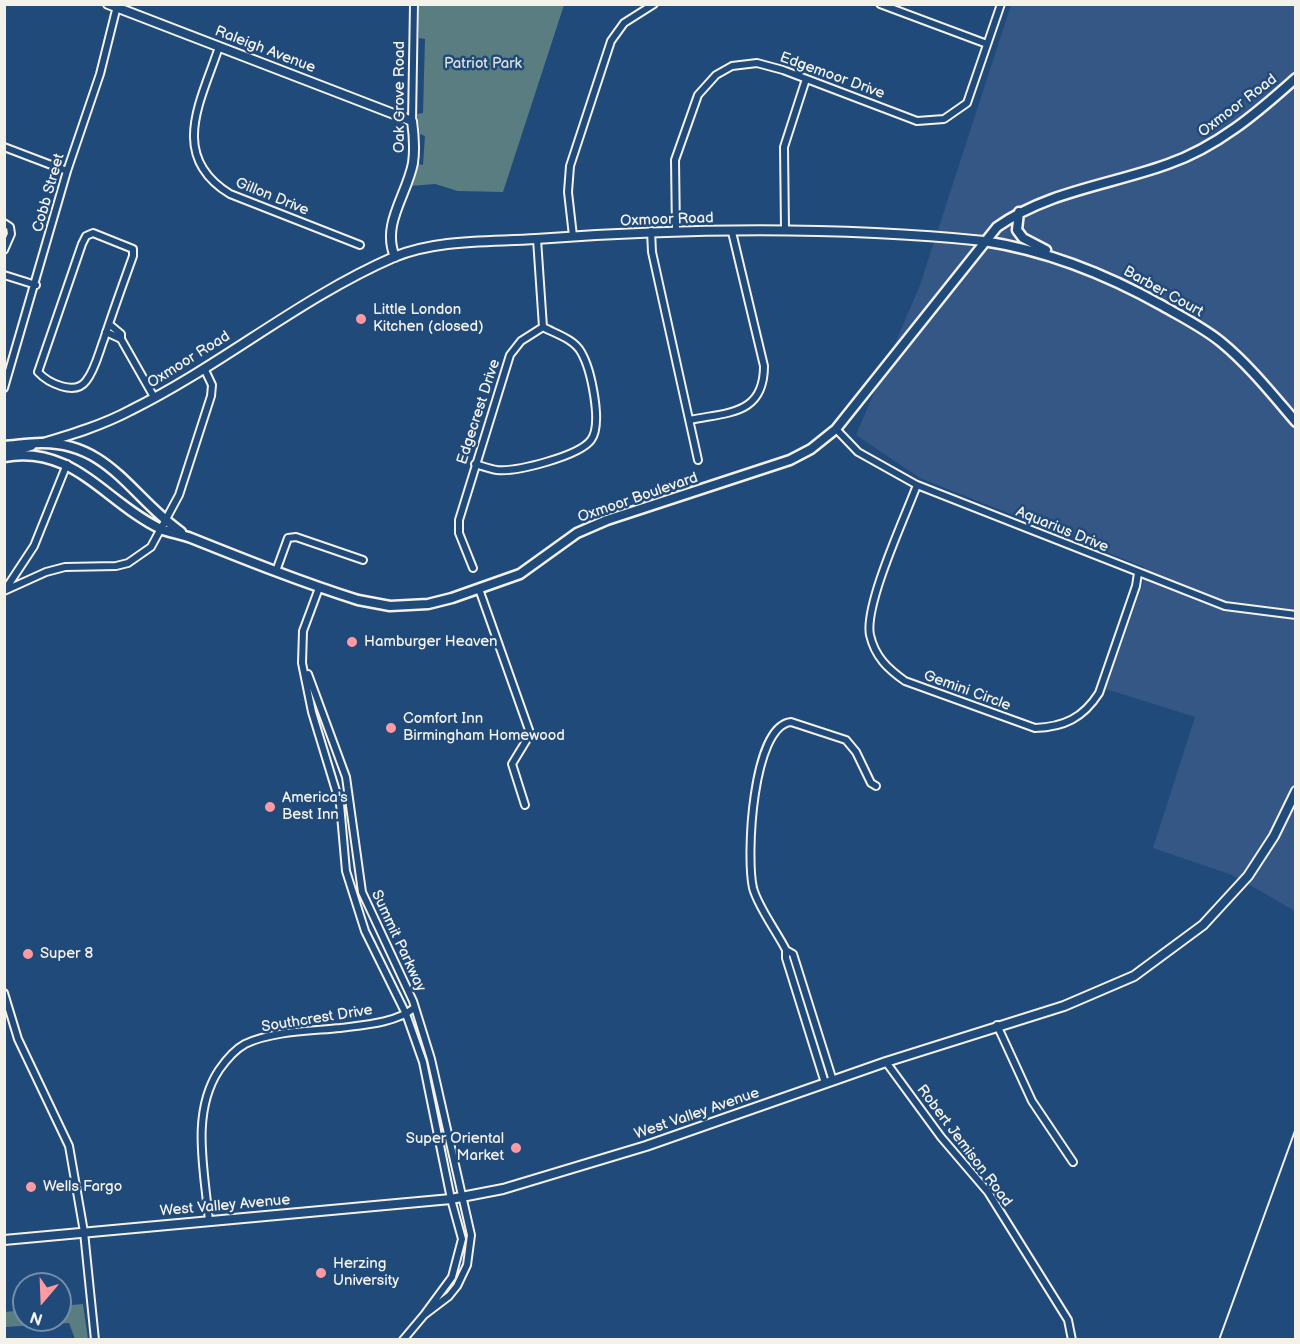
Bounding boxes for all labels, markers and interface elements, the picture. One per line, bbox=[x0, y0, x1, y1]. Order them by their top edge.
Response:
street label: Raleigh Avenue bbox=[212, 23, 318, 77]
street label: Oak Grove Road bbox=[391, 41, 409, 153]
street label: Edgemoor Drive bbox=[777, 49, 887, 103]
park label: Patriot Park bbox=[444, 55, 522, 73]
street label: Oxmoor Road bbox=[1195, 71, 1281, 141]
street label: Cobb Street bbox=[29, 151, 69, 235]
street label: Gillon Drive bbox=[233, 174, 311, 220]
street label: Oxmoor Road bbox=[620, 209, 714, 231]
street label: Barber Court bbox=[1120, 263, 1206, 321]
place label: Little London Kitchen (closed) bbox=[373, 301, 484, 336]
marker: Little London Kitchen (closed) bbox=[354, 312, 368, 326]
street label: Oxmoor Road bbox=[145, 328, 233, 392]
street label: Edgecrest Drive bbox=[454, 357, 504, 467]
street label: Oxmoor Boulevard bbox=[576, 469, 700, 527]
street label: Aquarius Drive bbox=[1013, 503, 1111, 557]
place label: Hamburger Heaven bbox=[364, 633, 498, 651]
marker: Hamburger Heaven bbox=[345, 635, 359, 649]
street label: Gemini Circle bbox=[921, 667, 1013, 715]
place label: Comfort Inn Birmingham Homewood bbox=[403, 710, 565, 745]
marker: Comfort Inn Birmingham Homewood bbox=[384, 721, 398, 735]
place label: America's Best Inn bbox=[282, 789, 348, 824]
marker: America's Best Inn bbox=[263, 800, 277, 814]
street label: Summit Parkway bbox=[367, 887, 429, 995]
place label: Super 8 bbox=[40, 945, 93, 963]
marker: Super 8 bbox=[21, 947, 35, 961]
street label: Southcrest Drive bbox=[260, 1001, 374, 1037]
street label: Robert Jemison Road bbox=[912, 1082, 1016, 1210]
street label: West Valley Avenue bbox=[632, 1084, 762, 1144]
place label: Super Oriental Market bbox=[406, 1130, 504, 1165]
marker: Super Oriental Market bbox=[509, 1141, 523, 1155]
place label: Wells Fargo bbox=[43, 1178, 122, 1196]
marker: Wells Fargo bbox=[24, 1180, 38, 1194]
street label: West Valley Avenue bbox=[159, 1191, 291, 1221]
place label: Herzing University bbox=[333, 1255, 399, 1290]
marker: Herzing University bbox=[314, 1266, 328, 1280]
north arrow bbox=[12, 1272, 72, 1332]
text: N bbox=[28, 1307, 45, 1329]

